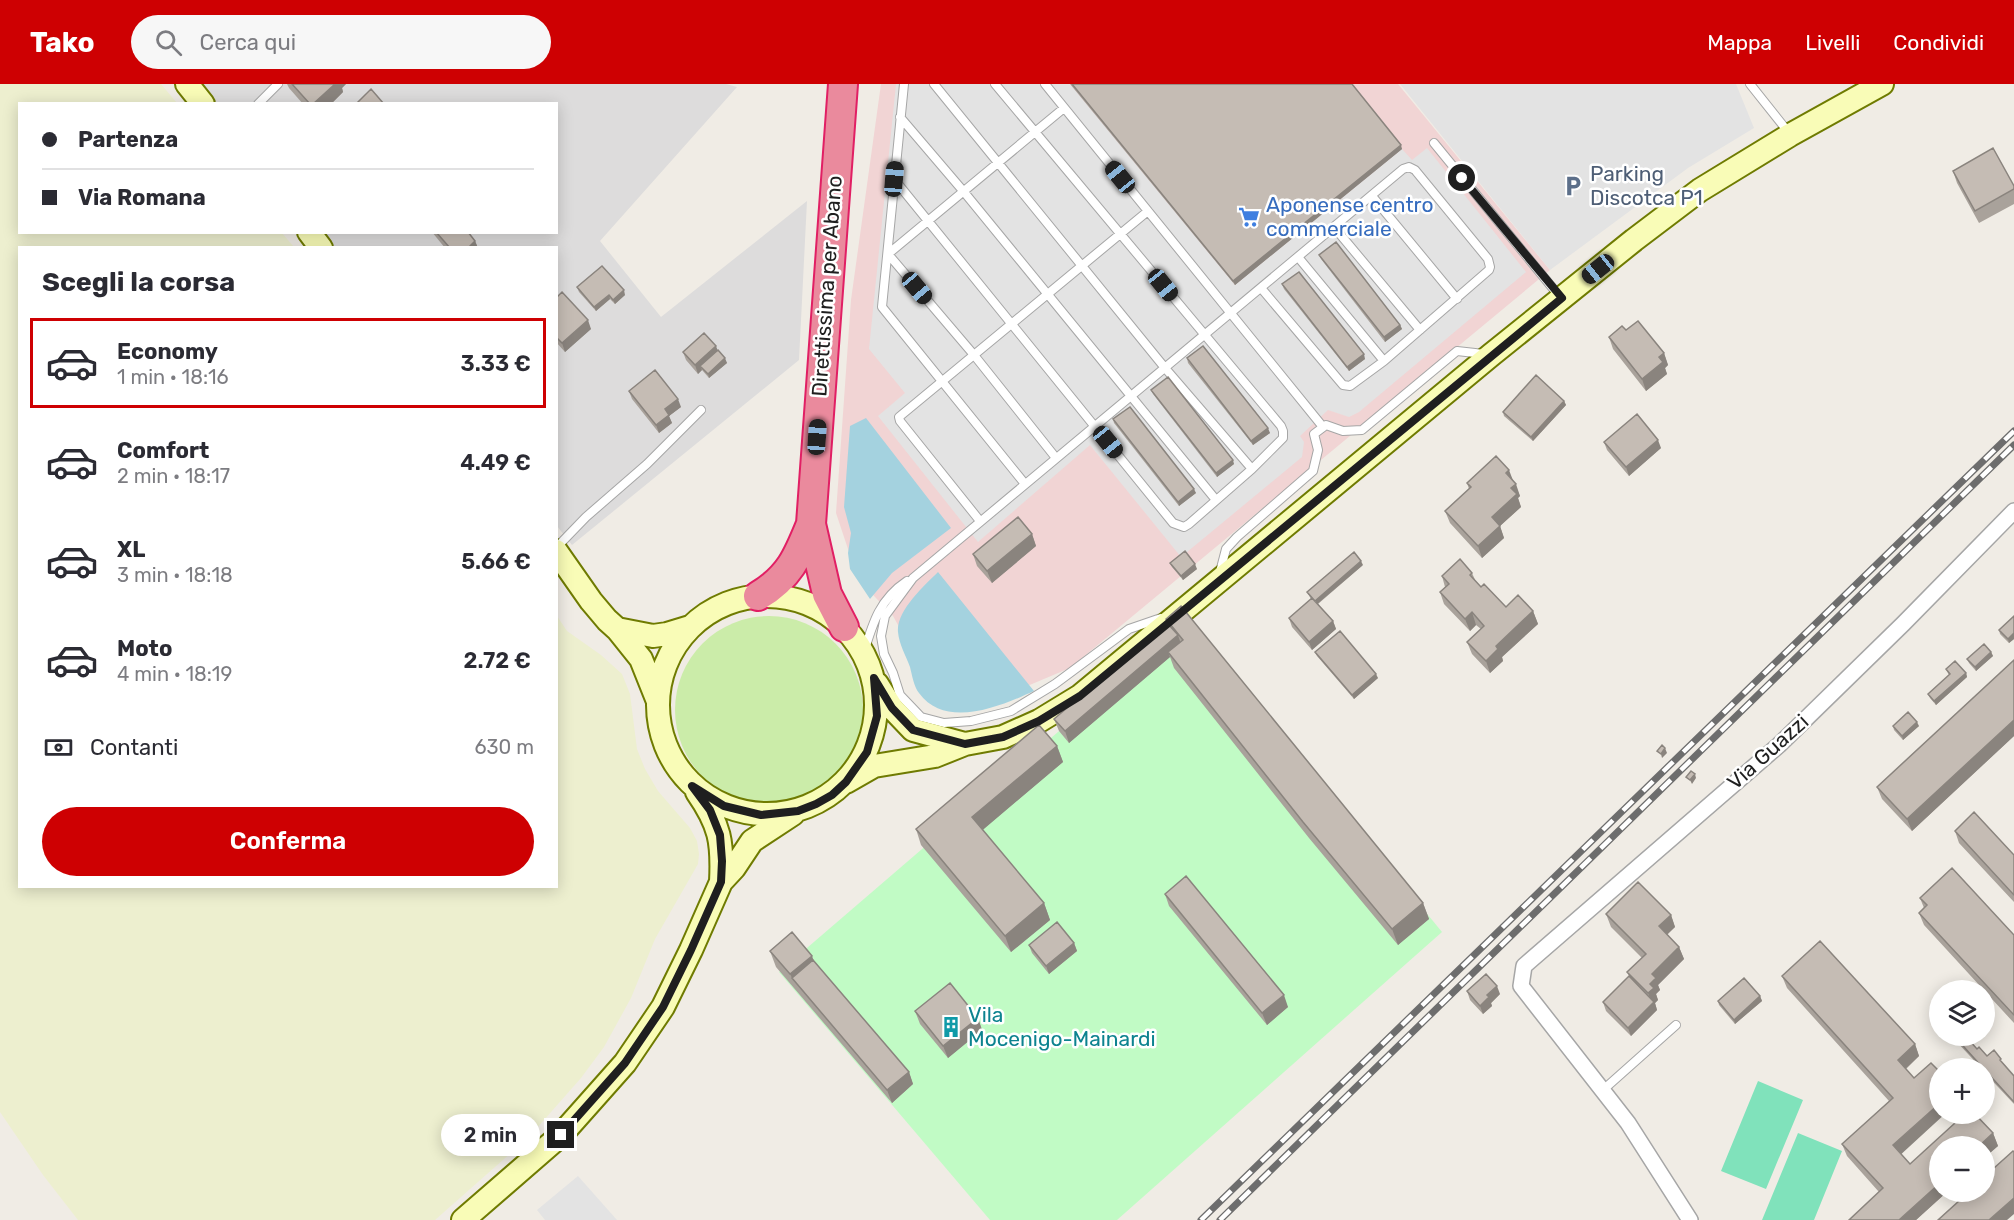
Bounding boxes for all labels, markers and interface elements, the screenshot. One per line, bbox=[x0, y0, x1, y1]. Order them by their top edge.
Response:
search box bbox=[131, 15, 551, 69]
text: Tako bbox=[30, 26, 95, 59]
icon: search bbox=[152, 26, 185, 59]
text: Cerca qui bbox=[200, 29, 296, 56]
text: Mappa bbox=[1707, 30, 1772, 55]
text: Livelli bbox=[1805, 30, 1860, 55]
text: Condividi bbox=[1893, 30, 1984, 55]
text: Partenza bbox=[78, 126, 178, 153]
car bbox=[1102, 157, 1138, 197]
car bbox=[883, 160, 905, 198]
place label: Parking Discotca P1 bbox=[1590, 161, 1703, 210]
route start bbox=[1448, 164, 1475, 191]
street label: Direttissima per Abano bbox=[806, 174, 847, 397]
parking icon: Parking Discotca P1 bbox=[1561, 174, 1585, 198]
text: Via Romana bbox=[78, 184, 206, 211]
place label: Aponense centro commerciale bbox=[1266, 192, 1433, 241]
supermarket icon: Aponense centro commerciale bbox=[1237, 205, 1261, 229]
car bbox=[1578, 251, 1618, 287]
car bbox=[1145, 265, 1181, 305]
text: Scegli la corsa bbox=[42, 266, 235, 298]
car bbox=[899, 268, 935, 308]
icon: car bbox=[45, 336, 99, 390]
text: Economy bbox=[117, 338, 218, 365]
text: 3.33 € bbox=[461, 350, 531, 377]
text: 1 min · 18:16 bbox=[117, 365, 229, 389]
car bbox=[807, 418, 827, 456]
car bbox=[1090, 422, 1126, 462]
icon: car bbox=[45, 435, 99, 489]
text: Comfort bbox=[117, 437, 209, 464]
text: 4.49 € bbox=[460, 449, 531, 476]
text: 2 min · 18:17 bbox=[117, 464, 230, 488]
icon: car bbox=[45, 534, 99, 588]
text: XL bbox=[117, 536, 145, 563]
text: 5.66 € bbox=[461, 548, 531, 575]
text: 3 min · 18:18 bbox=[117, 563, 233, 587]
icon: car bbox=[45, 633, 99, 687]
text: Moto bbox=[117, 635, 172, 662]
text: 2.72 € bbox=[464, 647, 531, 674]
text: 4 min · 18:19 bbox=[117, 662, 232, 686]
street label: Via Guazzi bbox=[1722, 709, 1813, 795]
icon: cash bbox=[42, 731, 75, 764]
text: Contanti bbox=[90, 734, 178, 761]
text: 630 m bbox=[475, 735, 534, 759]
button: Conferma bbox=[42, 807, 534, 876]
map controls bbox=[1929, 980, 1995, 1202]
button: layers bbox=[1929, 980, 1995, 1046]
place label: Vila Mocenigo-Mainardi bbox=[968, 1002, 1156, 1051]
building icon: Vila Mocenigo-Mainardi bbox=[939, 1015, 963, 1039]
button: + bbox=[1929, 1058, 1995, 1124]
callout: 2 min bbox=[441, 1114, 540, 1156]
route end bbox=[547, 1121, 574, 1148]
text: 2 min bbox=[464, 1123, 517, 1147]
button: − bbox=[1929, 1136, 1995, 1202]

